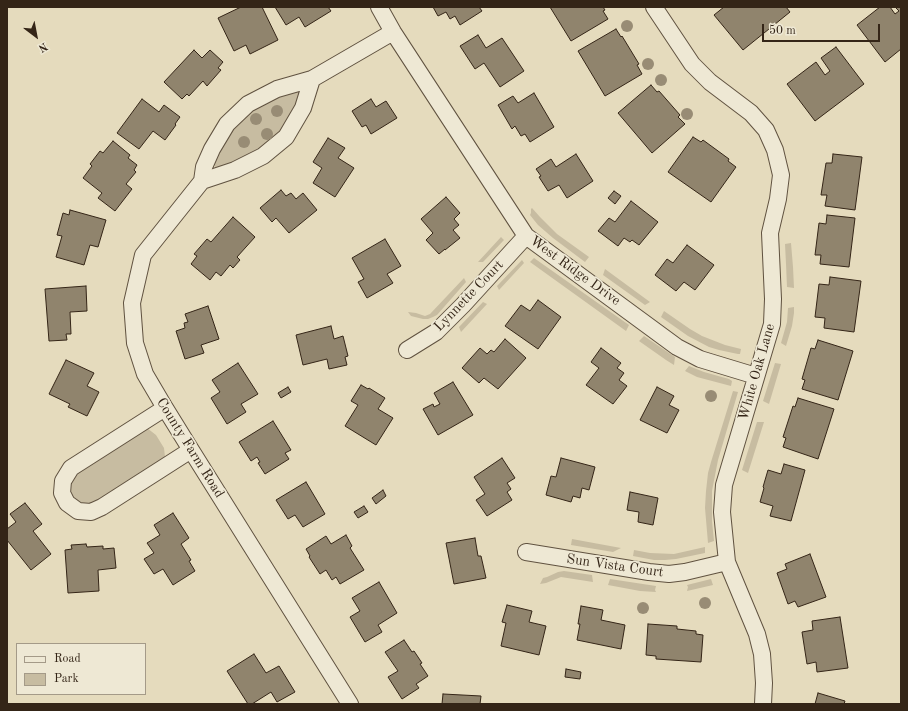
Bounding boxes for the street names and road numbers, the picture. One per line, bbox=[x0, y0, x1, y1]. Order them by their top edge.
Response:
street label: West Ridge Drive bbox=[527, 233, 623, 309]
street label: Lynnette Court bbox=[431, 257, 507, 335]
street label: White Oak Lane bbox=[735, 322, 779, 422]
street label: County Farm Road bbox=[152, 395, 228, 501]
street label: Sun Vista Court bbox=[565, 551, 665, 581]

